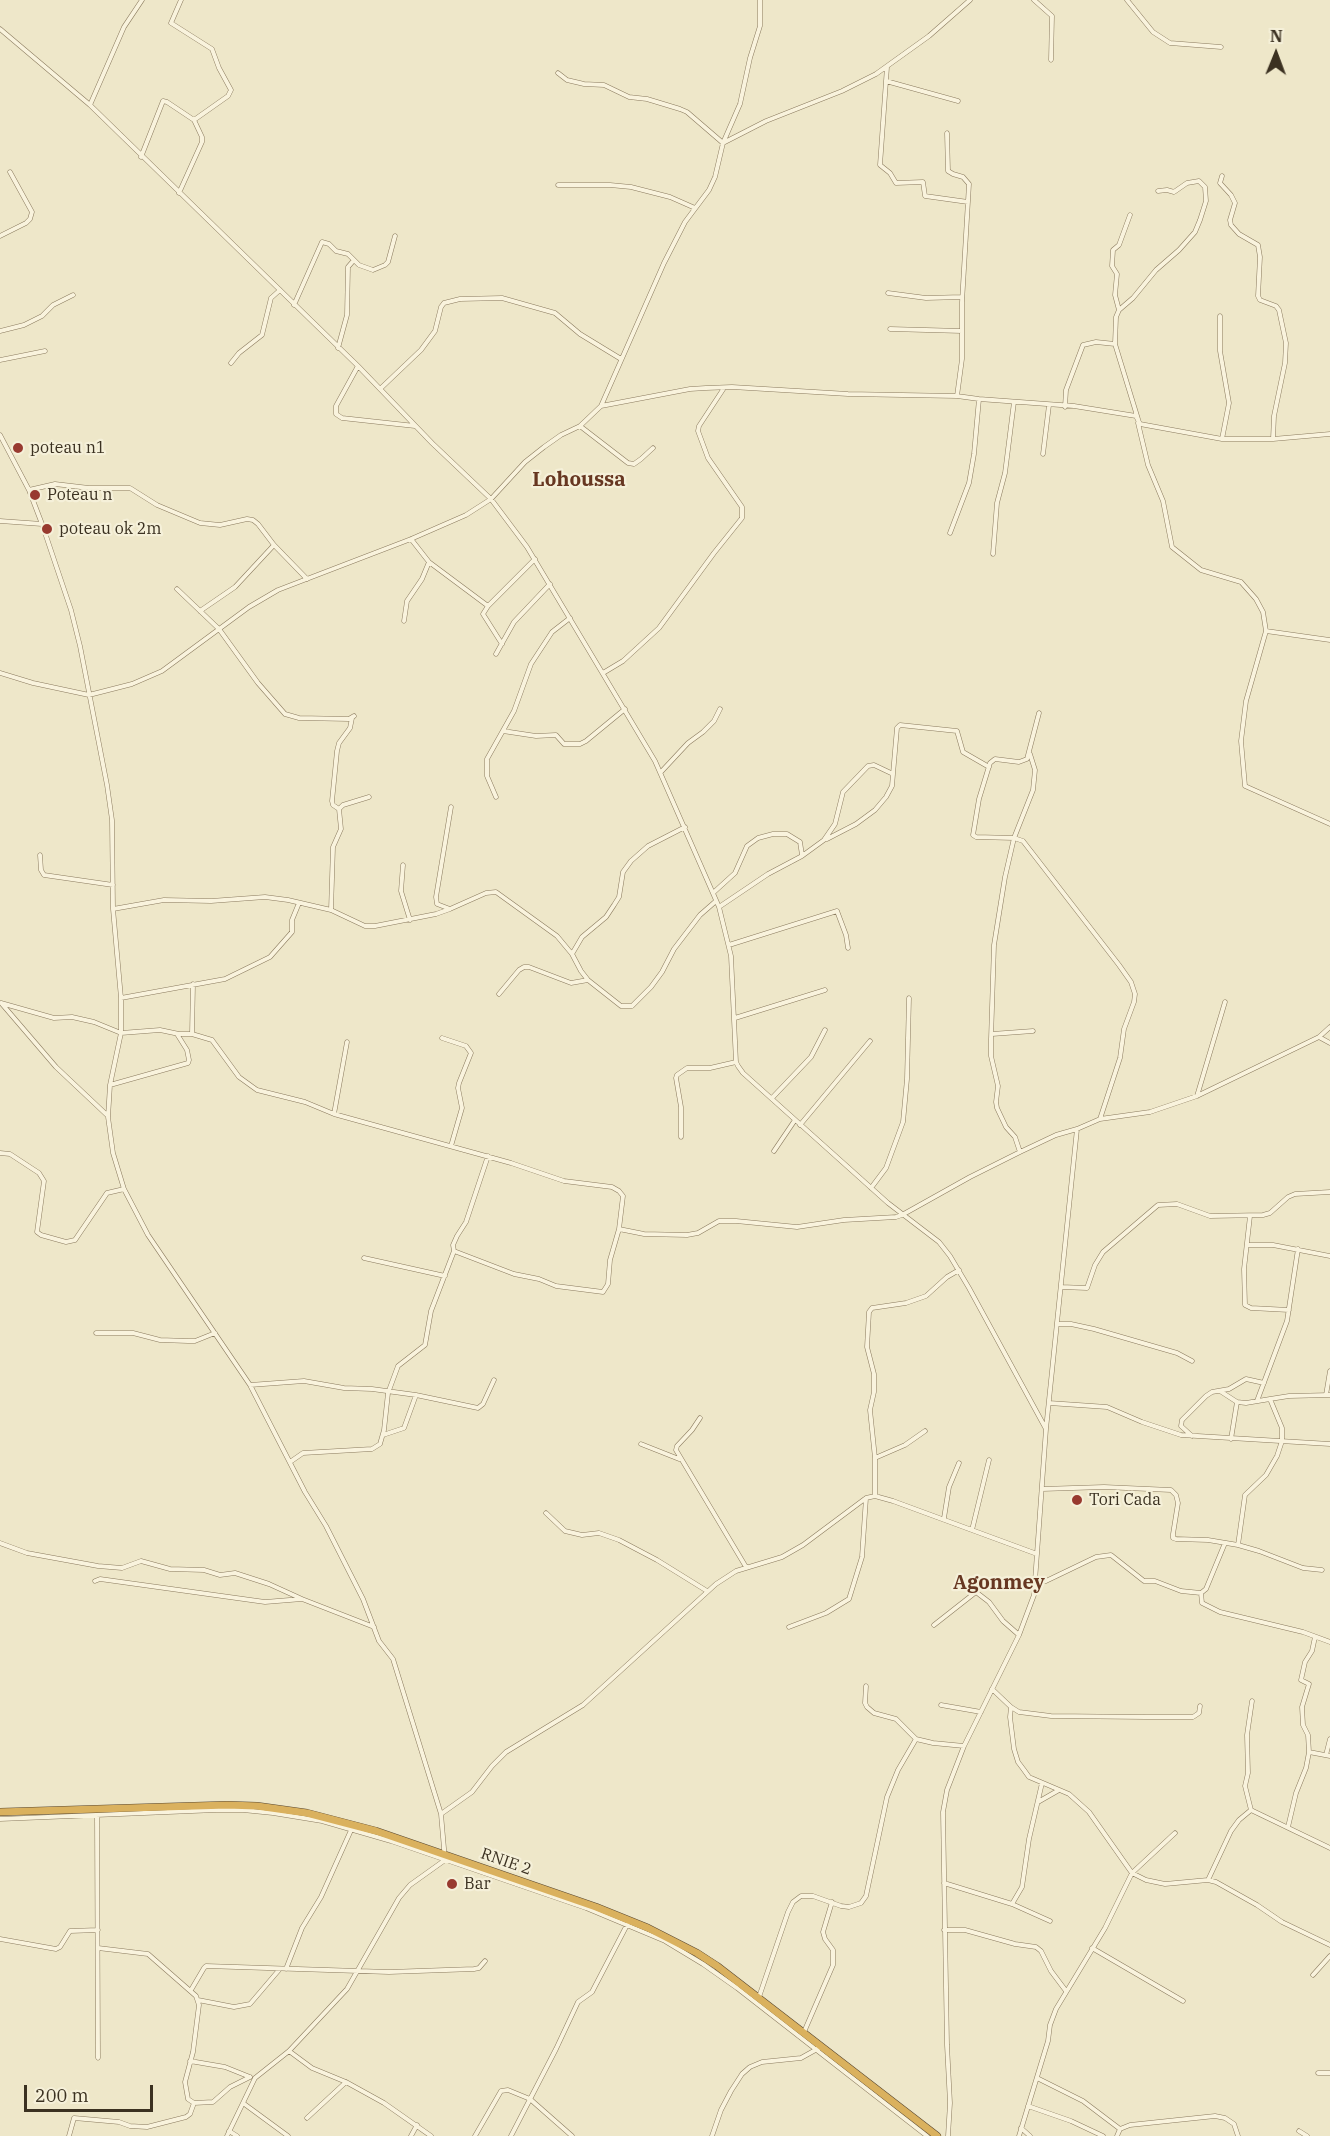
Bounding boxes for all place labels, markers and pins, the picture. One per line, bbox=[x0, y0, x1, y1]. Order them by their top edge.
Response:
place label: poteau n1 bbox=[30, 438, 105, 458]
marker: poteau n1 bbox=[11, 441, 25, 455]
place label: Poteau n bbox=[47, 485, 113, 505]
marker: Poteau n bbox=[28, 488, 42, 502]
place label: poteau ok 2m bbox=[59, 519, 162, 539]
marker: poteau ok 2m bbox=[40, 522, 54, 536]
place label: Tori Cada bbox=[1089, 1490, 1161, 1510]
marker: Tori Cada bbox=[1070, 1493, 1084, 1507]
place label: Bar bbox=[464, 1874, 491, 1894]
marker: Bar bbox=[445, 1877, 459, 1891]

